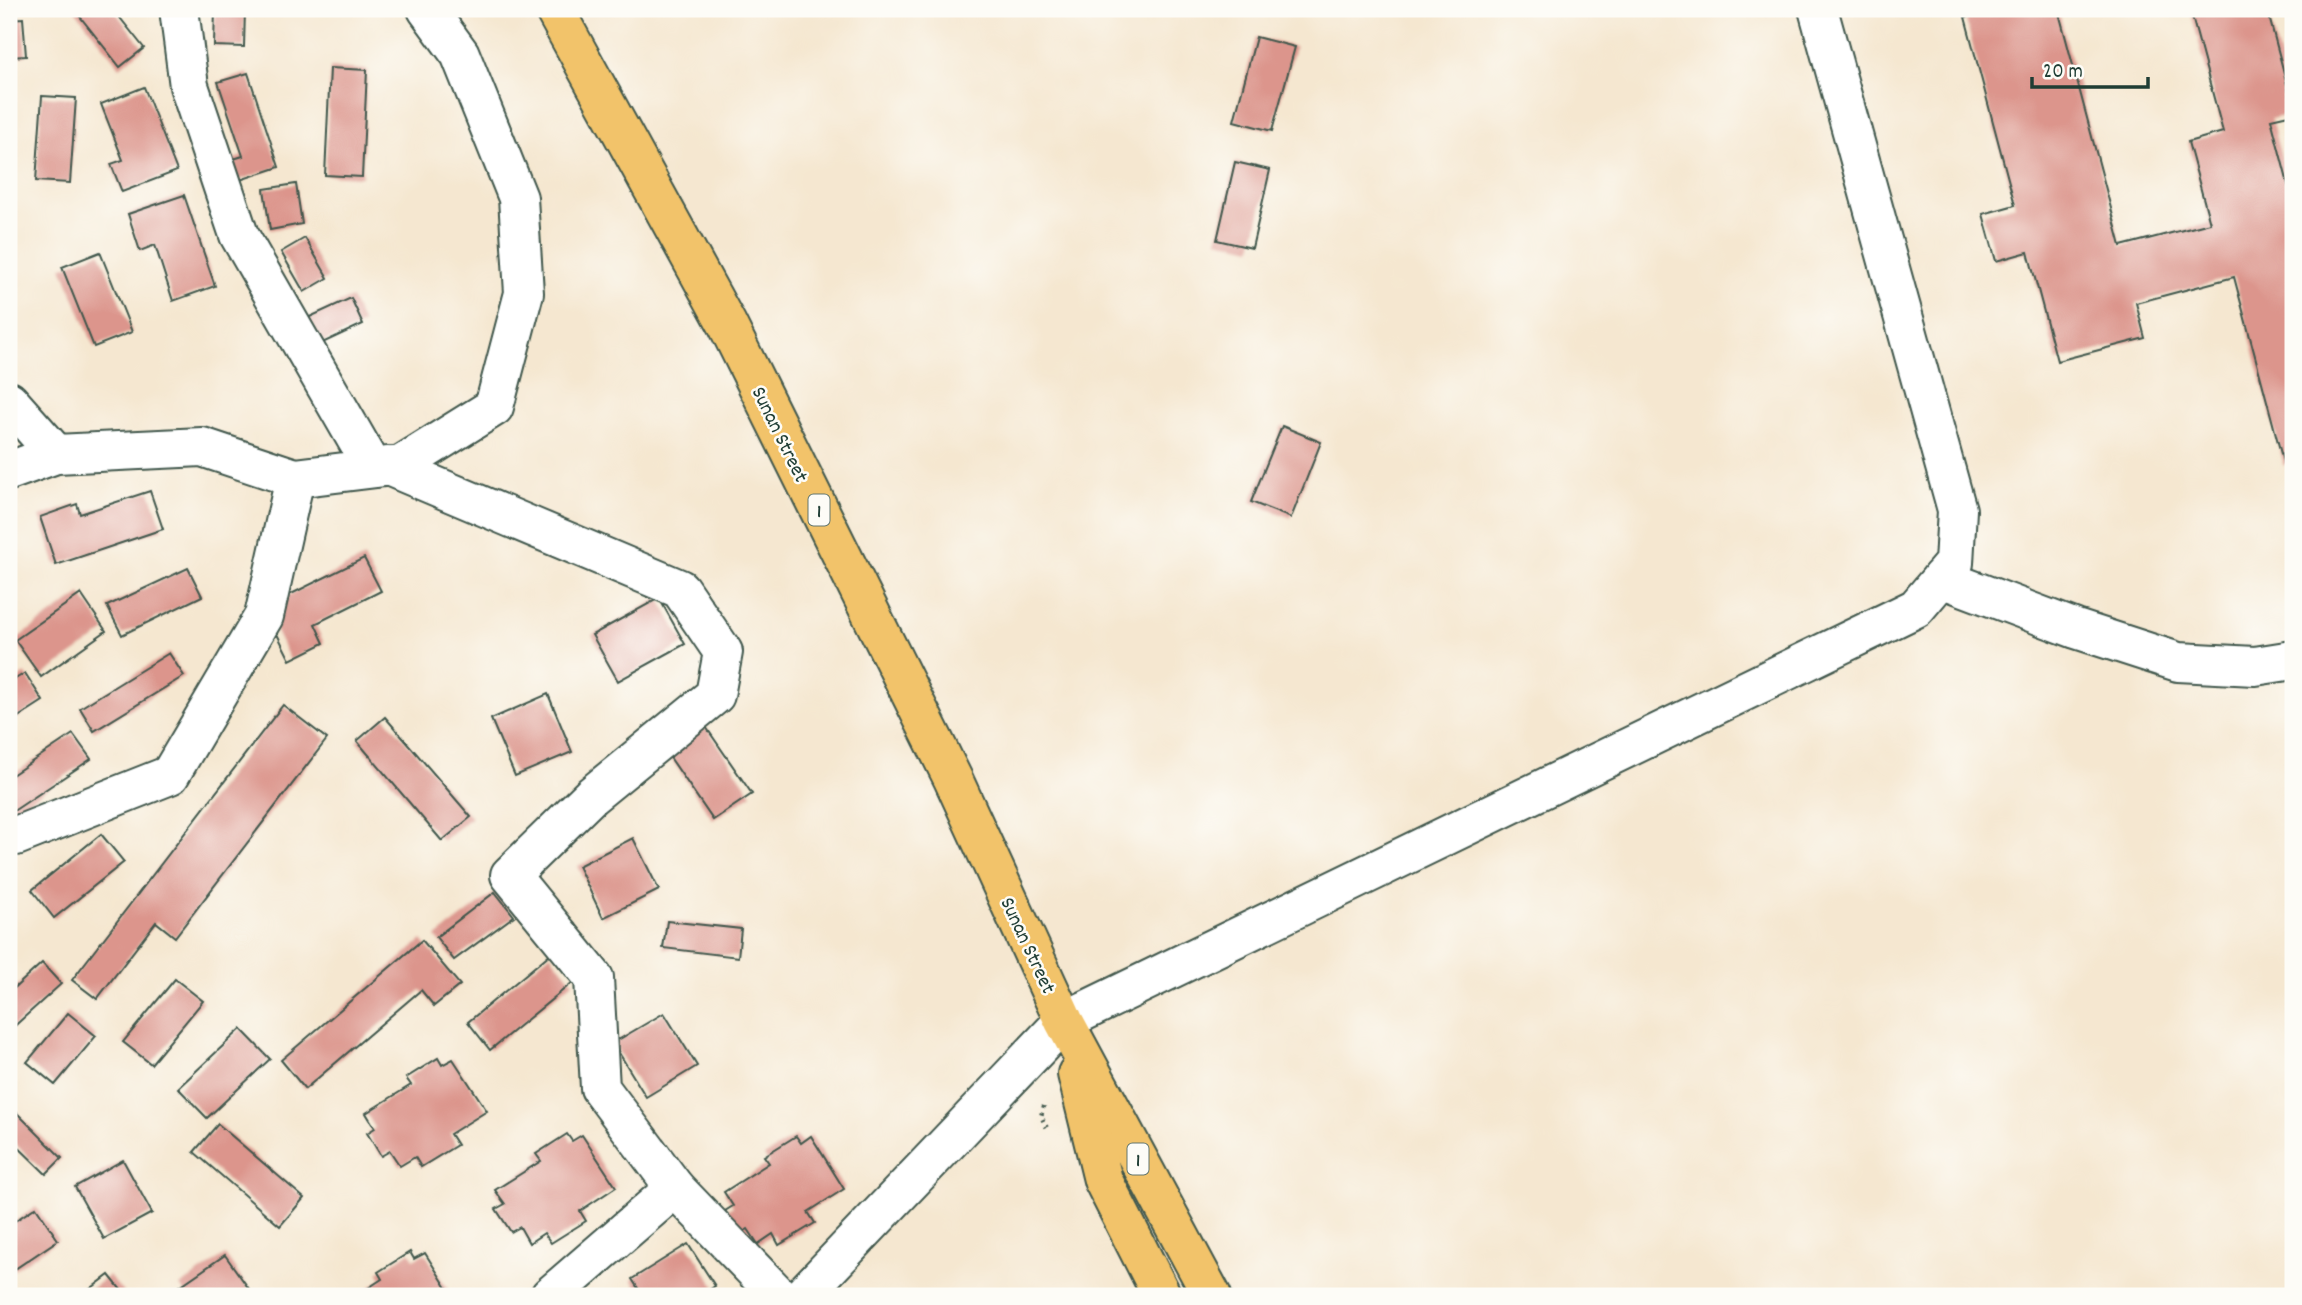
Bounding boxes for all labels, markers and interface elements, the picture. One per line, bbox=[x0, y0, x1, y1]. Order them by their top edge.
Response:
scale bar bbox=[2032, 46, 2148, 90]
text: 20 m bbox=[2043, 58, 2083, 88]
street label: Sunan Street bbox=[742, 382, 815, 489]
road number: 1 bbox=[808, 495, 830, 526]
street label: Sunan Street bbox=[991, 893, 1062, 1000]
road number: 1 bbox=[1128, 1144, 1148, 1175]

